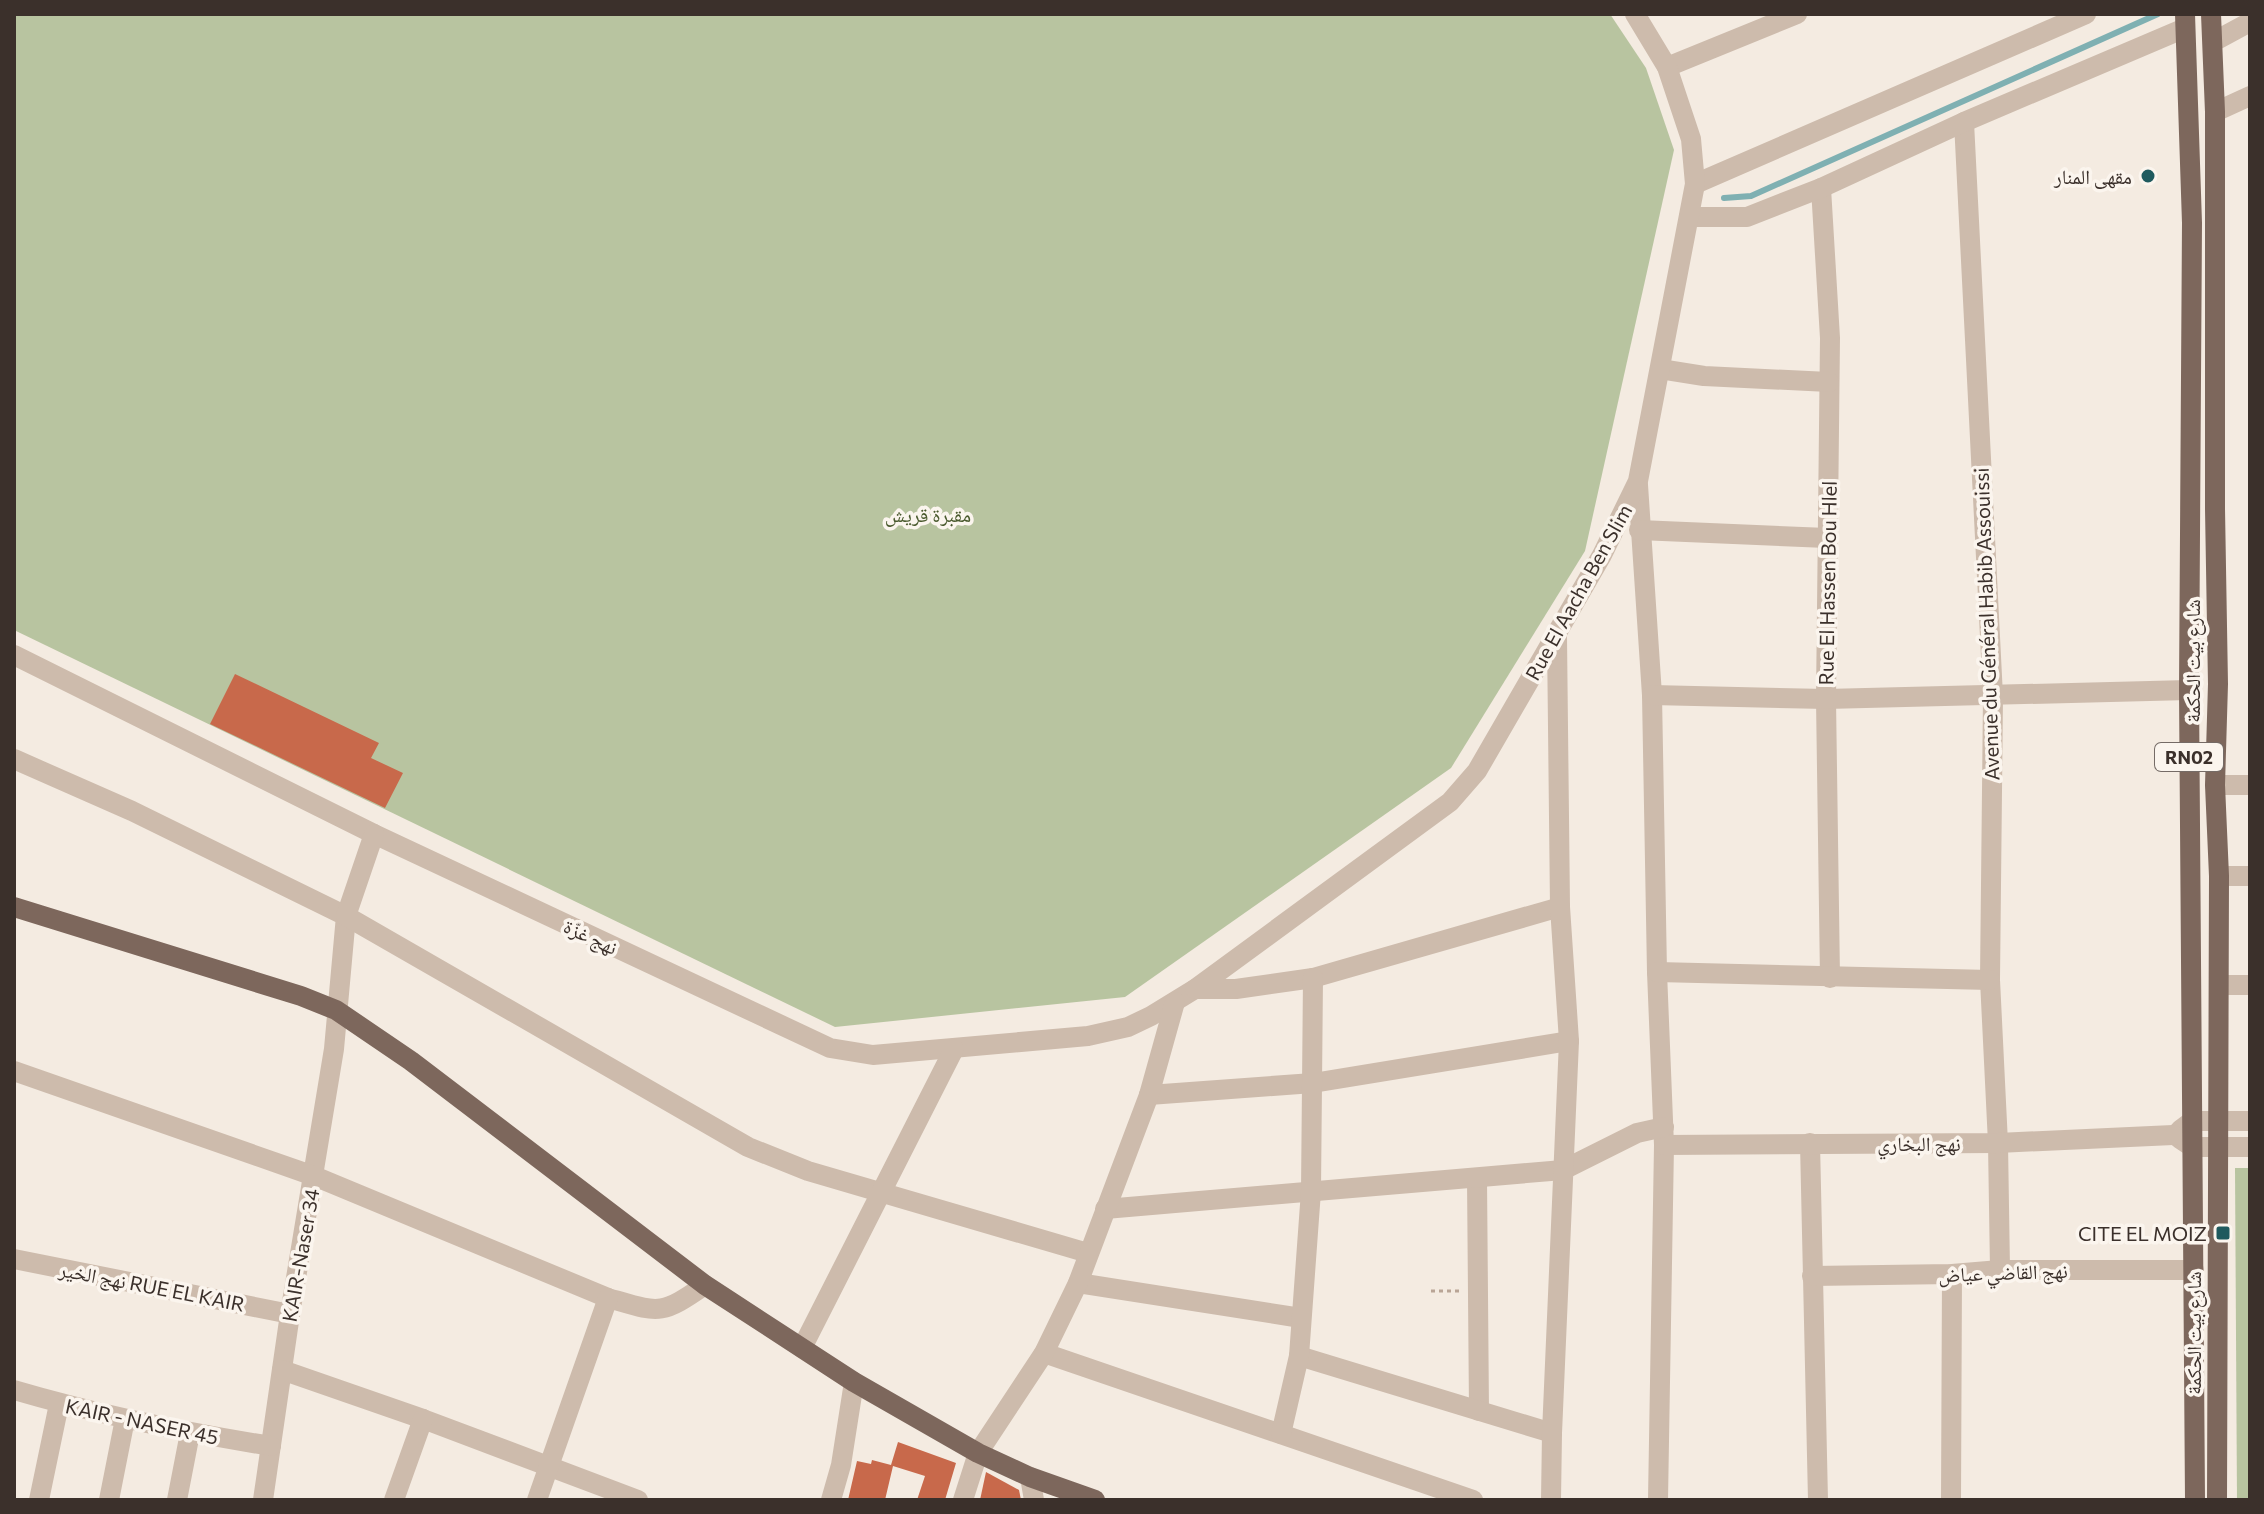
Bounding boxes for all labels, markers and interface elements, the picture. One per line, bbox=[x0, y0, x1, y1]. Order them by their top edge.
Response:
place label: مقهى المنار bbox=[2053, 164, 2132, 189]
marker: مقهى المنار bbox=[2139, 167, 2157, 185]
street label: Avenue du Général Habib Assouissi bbox=[1969, 467, 2003, 781]
street label: Rue El Hassen Bou Hlel bbox=[1813, 480, 1841, 686]
street label: Rue El Aacha Ben Slim bbox=[1520, 500, 1636, 684]
park label: مقبرة قريش bbox=[885, 502, 971, 527]
street label: شارع بيت الحكمة bbox=[2180, 599, 2206, 723]
road number: RN02 bbox=[2155, 743, 2223, 771]
street label: نهج غزّة bbox=[559, 913, 622, 961]
street label: نهج البخاري bbox=[1877, 1131, 1961, 1160]
street label: KAIR-Naser 34 bbox=[276, 1186, 324, 1324]
place label: CITE EL MOIZ bbox=[2078, 1221, 2207, 1245]
marker: CITE EL MOIZ bbox=[2214, 1224, 2232, 1242]
street label: نهج الخير RUE EL KAIR bbox=[56, 1256, 247, 1318]
street label: نهج القاضي عياض bbox=[1938, 1258, 2068, 1291]
street label: شارع بيت الحكمة bbox=[2181, 1271, 2207, 1395]
street label: KAIR - NASER 45 bbox=[63, 1393, 221, 1449]

